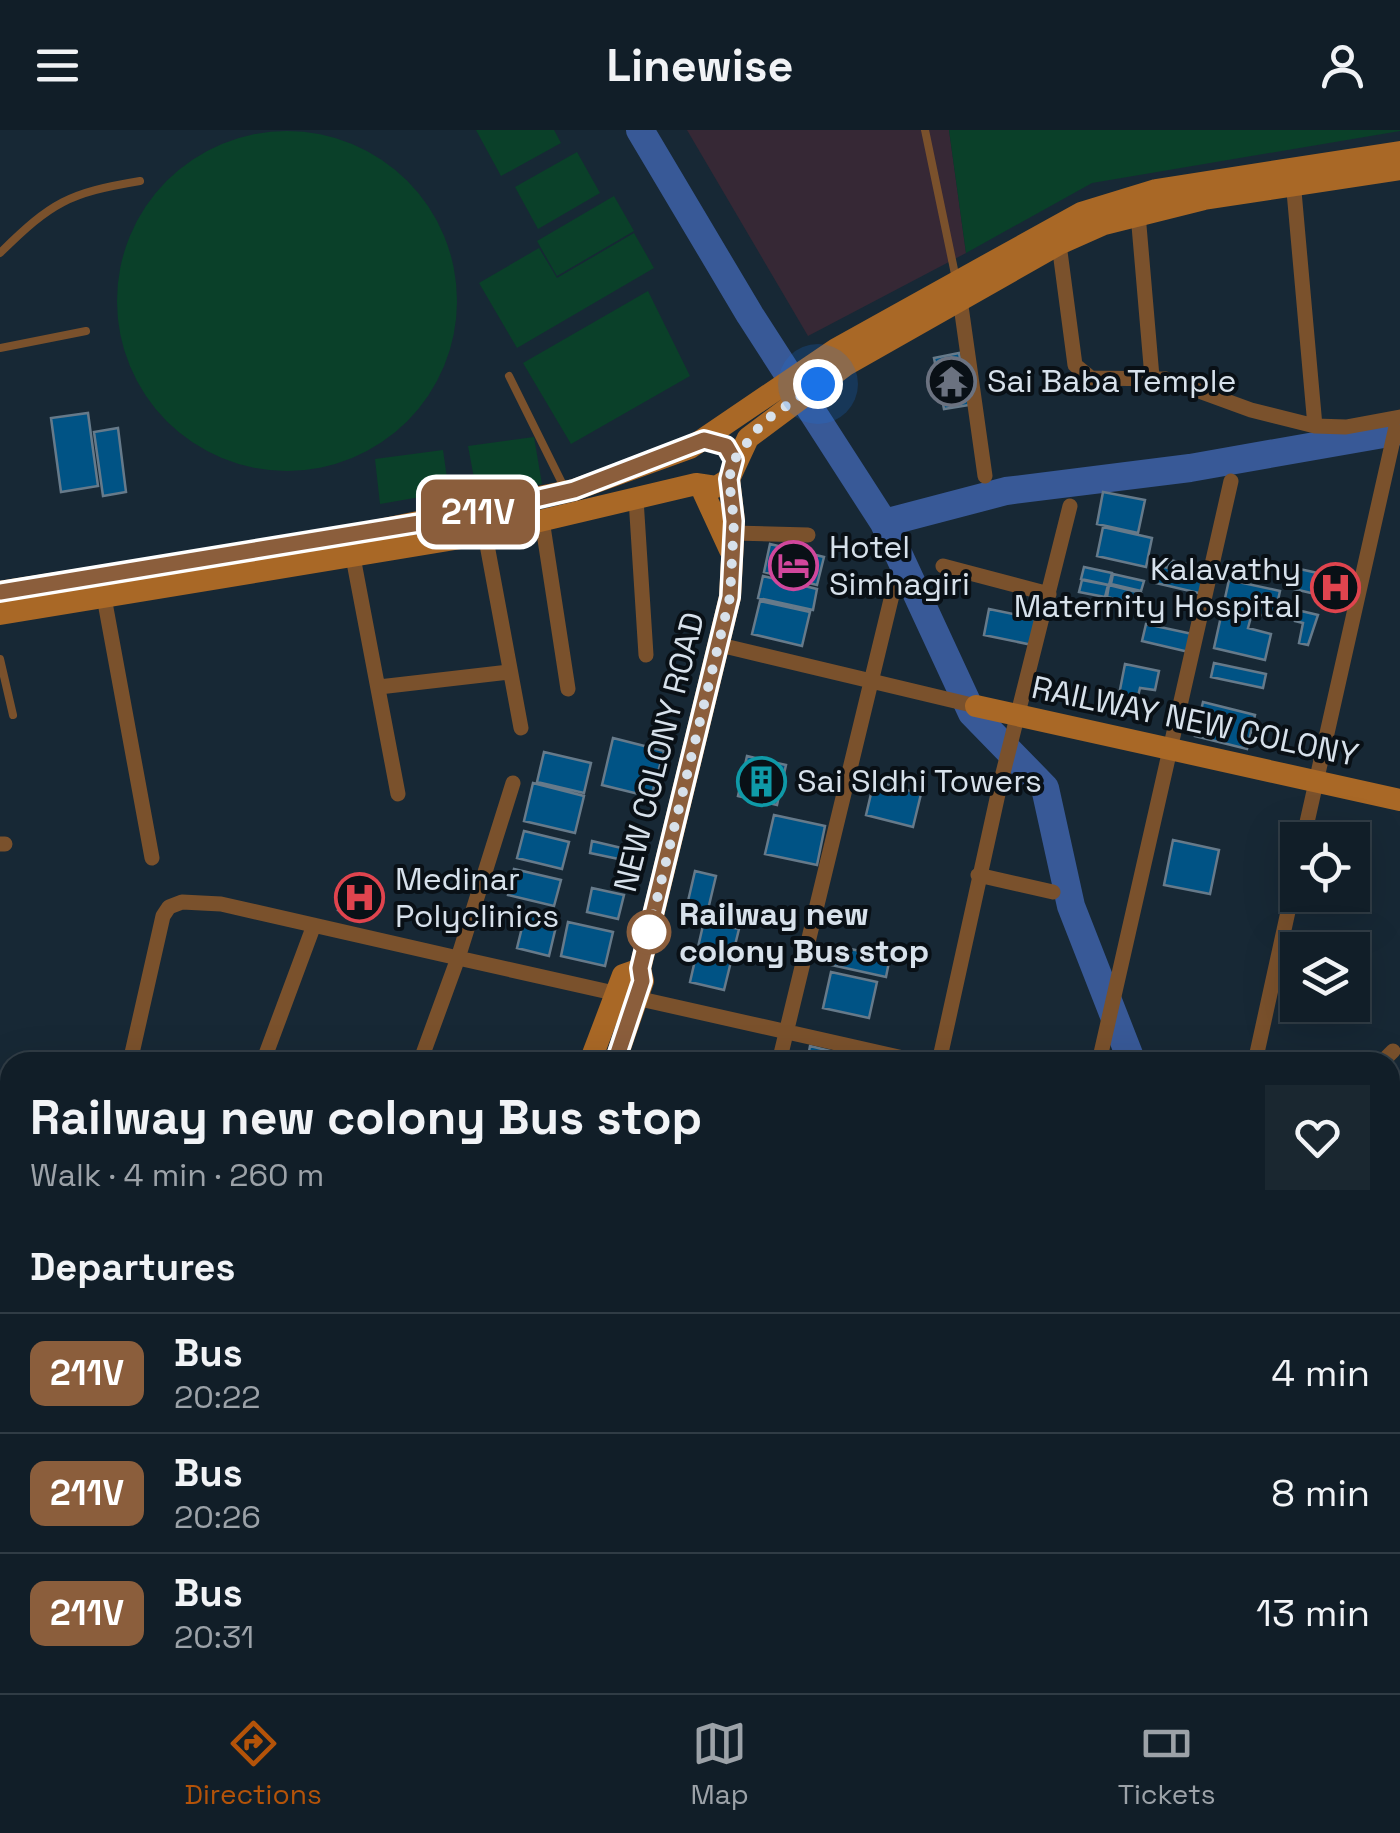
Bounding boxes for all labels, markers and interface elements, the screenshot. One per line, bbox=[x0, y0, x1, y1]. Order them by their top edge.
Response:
text: Linewise bbox=[607, 37, 793, 94]
icon: menu bbox=[30, 38, 85, 93]
icon: person bbox=[1315, 38, 1370, 93]
temple icon: Sai Baba Temple bbox=[926, 355, 978, 407]
your location bbox=[793, 359, 843, 409]
place label: Sai Baba Temple bbox=[987, 361, 1237, 401]
line badge: 211V bbox=[408, 480, 548, 544]
text: 211V bbox=[441, 490, 515, 534]
place label: Hotel Simhagiri bbox=[829, 527, 970, 604]
hotel icon: Hotel Simhagiri bbox=[768, 539, 820, 591]
place label: Kalavathy Maternity Hospital bbox=[1014, 549, 1301, 626]
hospital icon: Kalavathy Maternity Hospital bbox=[1310, 561, 1362, 613]
street label: NEW COLONY ROAD bbox=[605, 608, 713, 896]
street label: RAILWAY NEW COLONY bbox=[1028, 667, 1362, 775]
building icon: Sai SIdhi Towers bbox=[736, 755, 788, 807]
place label: Sai SIdhi Towers bbox=[797, 761, 1042, 801]
map controls bbox=[1280, 822, 1370, 1022]
button: locate bbox=[1280, 822, 1370, 912]
place label: Medinar Polyclinics bbox=[395, 859, 559, 936]
hospital icon: Medinar Polyclinics bbox=[334, 871, 386, 923]
place label: Railway new colony Bus stop bbox=[679, 894, 929, 971]
marker: Railway new colony Bus stop bbox=[628, 911, 670, 953]
button: layers bbox=[1280, 932, 1370, 1022]
button: heart bbox=[1265, 1085, 1370, 1190]
text: Railway new colony Bus stop bbox=[30, 1087, 702, 1148]
text: Walk · 4 min · 260 m bbox=[30, 1155, 324, 1195]
text: Departures bbox=[30, 1243, 235, 1291]
text: Bus bbox=[174, 1329, 243, 1377]
text: 4 min bbox=[1271, 1349, 1370, 1397]
text: 211V bbox=[50, 1351, 124, 1395]
text: 20:22 bbox=[174, 1377, 261, 1417]
text: Bus bbox=[174, 1449, 243, 1497]
text: 8 min bbox=[1271, 1469, 1370, 1517]
text: 211V bbox=[50, 1471, 124, 1515]
text: 20:26 bbox=[174, 1497, 261, 1537]
text: Bus bbox=[174, 1569, 243, 1617]
text: 13 min bbox=[1256, 1589, 1370, 1637]
text: 211V bbox=[50, 1591, 124, 1635]
text: 20:31 bbox=[174, 1617, 254, 1657]
tab: Directions bbox=[184, 1716, 322, 1812]
tab: Map bbox=[691, 1716, 749, 1812]
tab: Tickets bbox=[1118, 1716, 1216, 1812]

